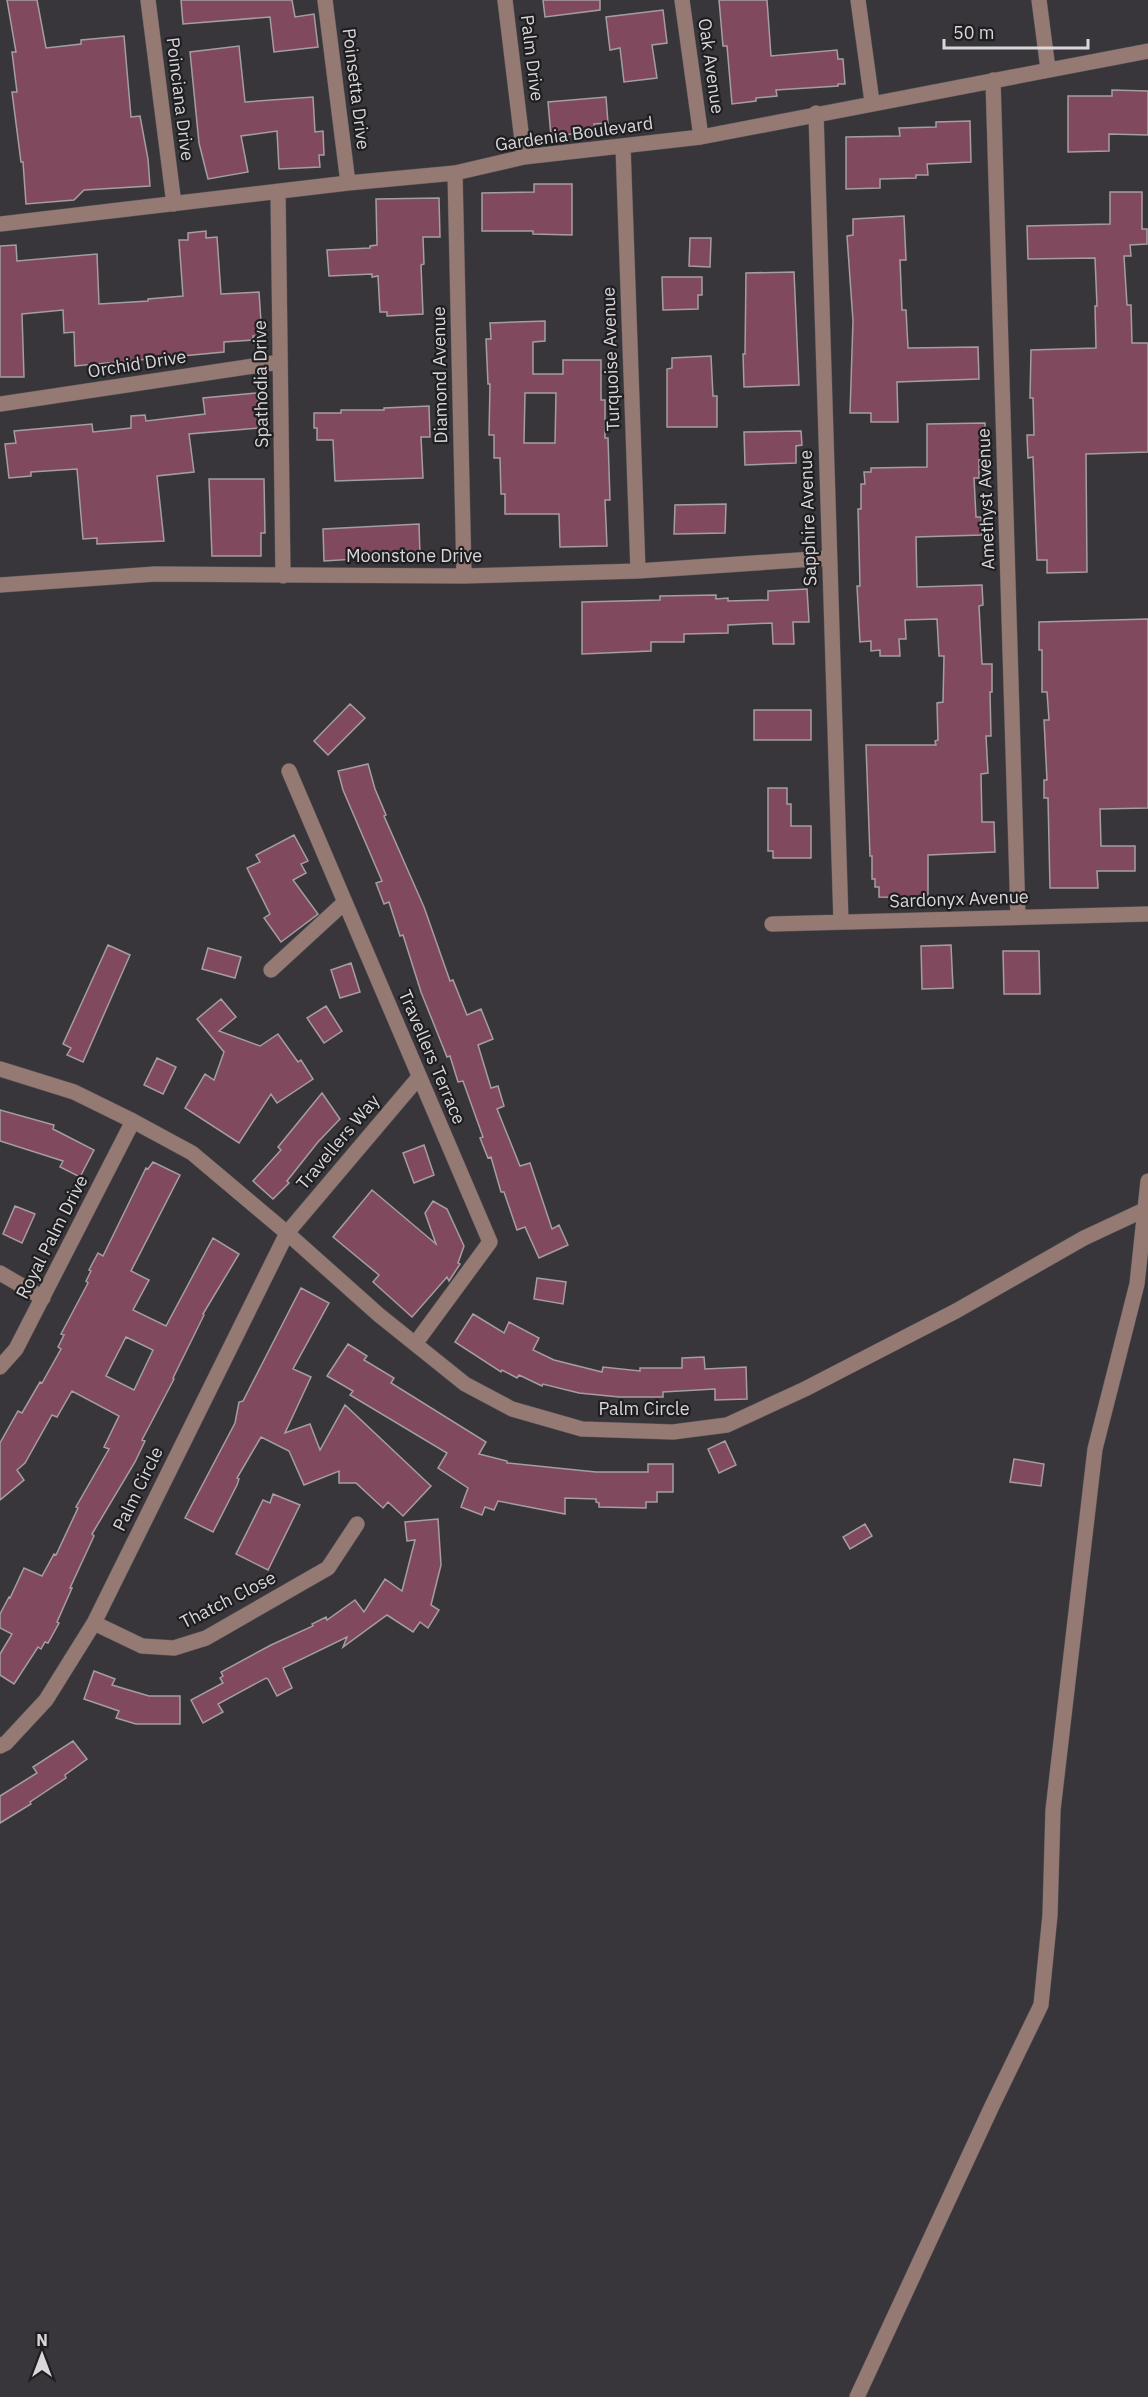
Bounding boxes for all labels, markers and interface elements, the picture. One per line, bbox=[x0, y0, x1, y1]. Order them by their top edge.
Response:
scale bar bbox=[944, 12, 1088, 50]
street label: Palm Drive bbox=[516, 13, 549, 103]
street label: Oak Avenue bbox=[693, 17, 730, 115]
text: 50 m bbox=[953, 21, 995, 44]
street label: Poinsetta Drive bbox=[338, 27, 375, 151]
street label: Poinciana Drive bbox=[162, 36, 200, 162]
street label: Gardenia Boulevard bbox=[493, 111, 654, 156]
street label: Turquoise Avenue bbox=[596, 286, 625, 432]
street label: Diamond Avenue bbox=[427, 306, 452, 444]
street label: Spathodia Drive bbox=[248, 320, 273, 448]
street label: Orchid Drive bbox=[86, 344, 188, 383]
street label: Amethyst Avenue bbox=[972, 428, 999, 570]
street label: Sapphire Avenue bbox=[794, 449, 821, 587]
street label: Moonstone Drive bbox=[346, 544, 482, 567]
street label: Sardonyx Avenue bbox=[889, 885, 1029, 912]
street label: Travellers Terrace bbox=[394, 986, 471, 1128]
street label: Travellers Way bbox=[291, 1089, 384, 1194]
street label: Royal Palm Drive bbox=[11, 1171, 93, 1302]
street label: Palm Circle bbox=[598, 1397, 690, 1420]
street label: Palm Circle bbox=[107, 1443, 168, 1535]
street label: Thatch Close bbox=[176, 1565, 280, 1634]
north arrow bbox=[12, 2325, 72, 2385]
text: N bbox=[36, 2330, 48, 2350]

